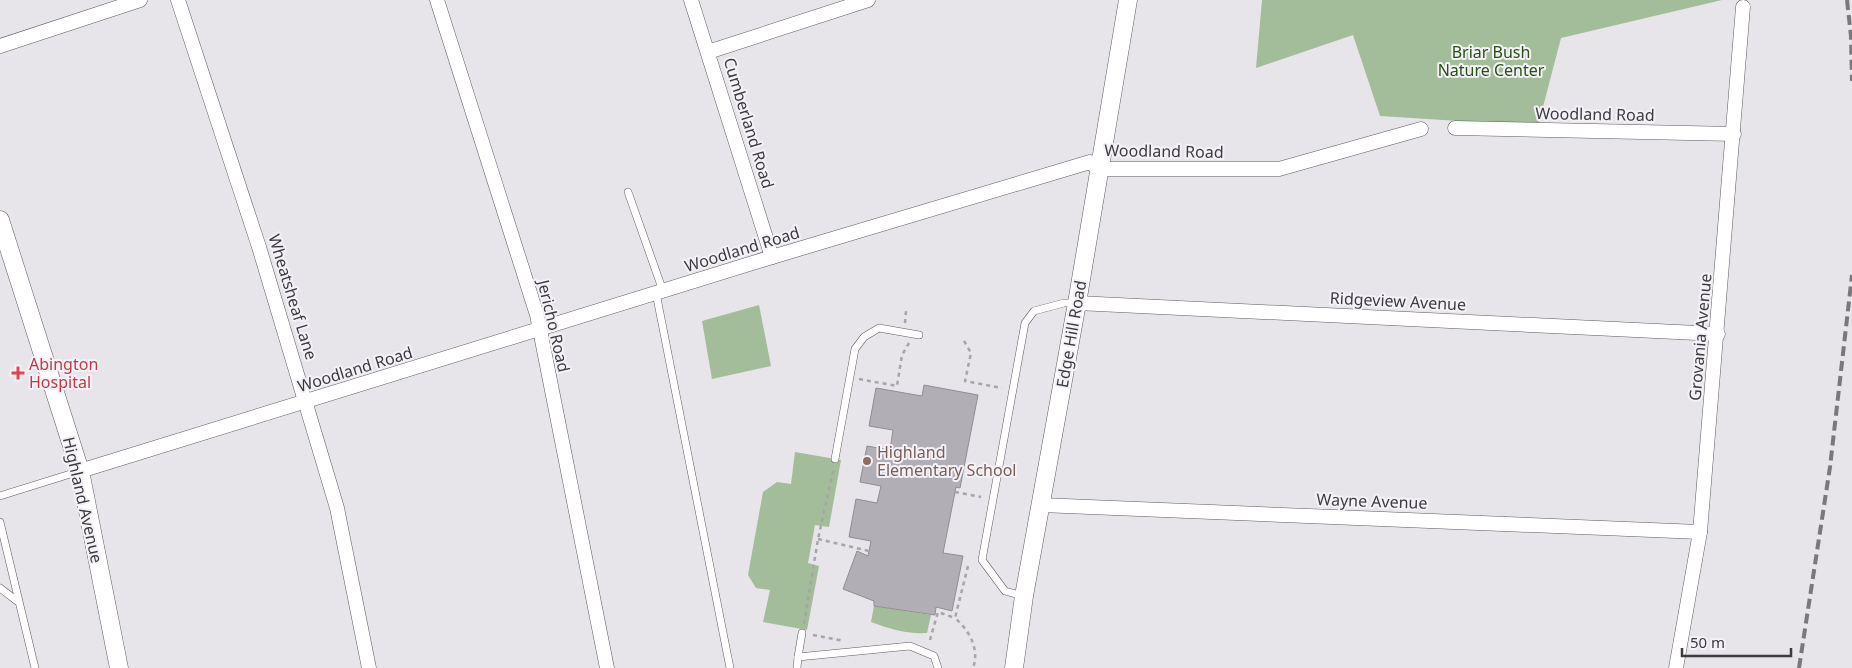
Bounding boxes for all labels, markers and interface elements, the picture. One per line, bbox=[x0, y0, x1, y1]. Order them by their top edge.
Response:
park label: Briar Bush Nature Center bbox=[1438, 41, 1545, 81]
street label: Cumberland Road bbox=[719, 55, 779, 191]
street label: Woodland Road bbox=[1535, 102, 1655, 126]
street label: Woodland Road bbox=[1104, 139, 1224, 163]
street label: Woodland Road bbox=[682, 221, 802, 277]
street label: Wheatsheaf Lane bbox=[263, 232, 323, 362]
street label: Grovania Avenue bbox=[1683, 272, 1717, 402]
street label: Jericho Road bbox=[532, 276, 575, 374]
street label: Edge Hill Road bbox=[1051, 279, 1091, 389]
street label: Ridgeview Avenue bbox=[1329, 286, 1467, 316]
street label: Woodland Road bbox=[295, 341, 415, 397]
place label: Abington Hospital bbox=[29, 353, 98, 393]
marker: Abington Hospital bbox=[11, 366, 25, 380]
street label: Highland Avenue bbox=[58, 435, 108, 565]
place label: Highland Elementary School bbox=[877, 441, 1016, 481]
marker: Highland Elementary School bbox=[861, 455, 873, 467]
street label: Wayne Avenue bbox=[1316, 488, 1428, 514]
scale bar bbox=[1682, 626, 1791, 658]
text: 50 m bbox=[1690, 632, 1725, 652]

